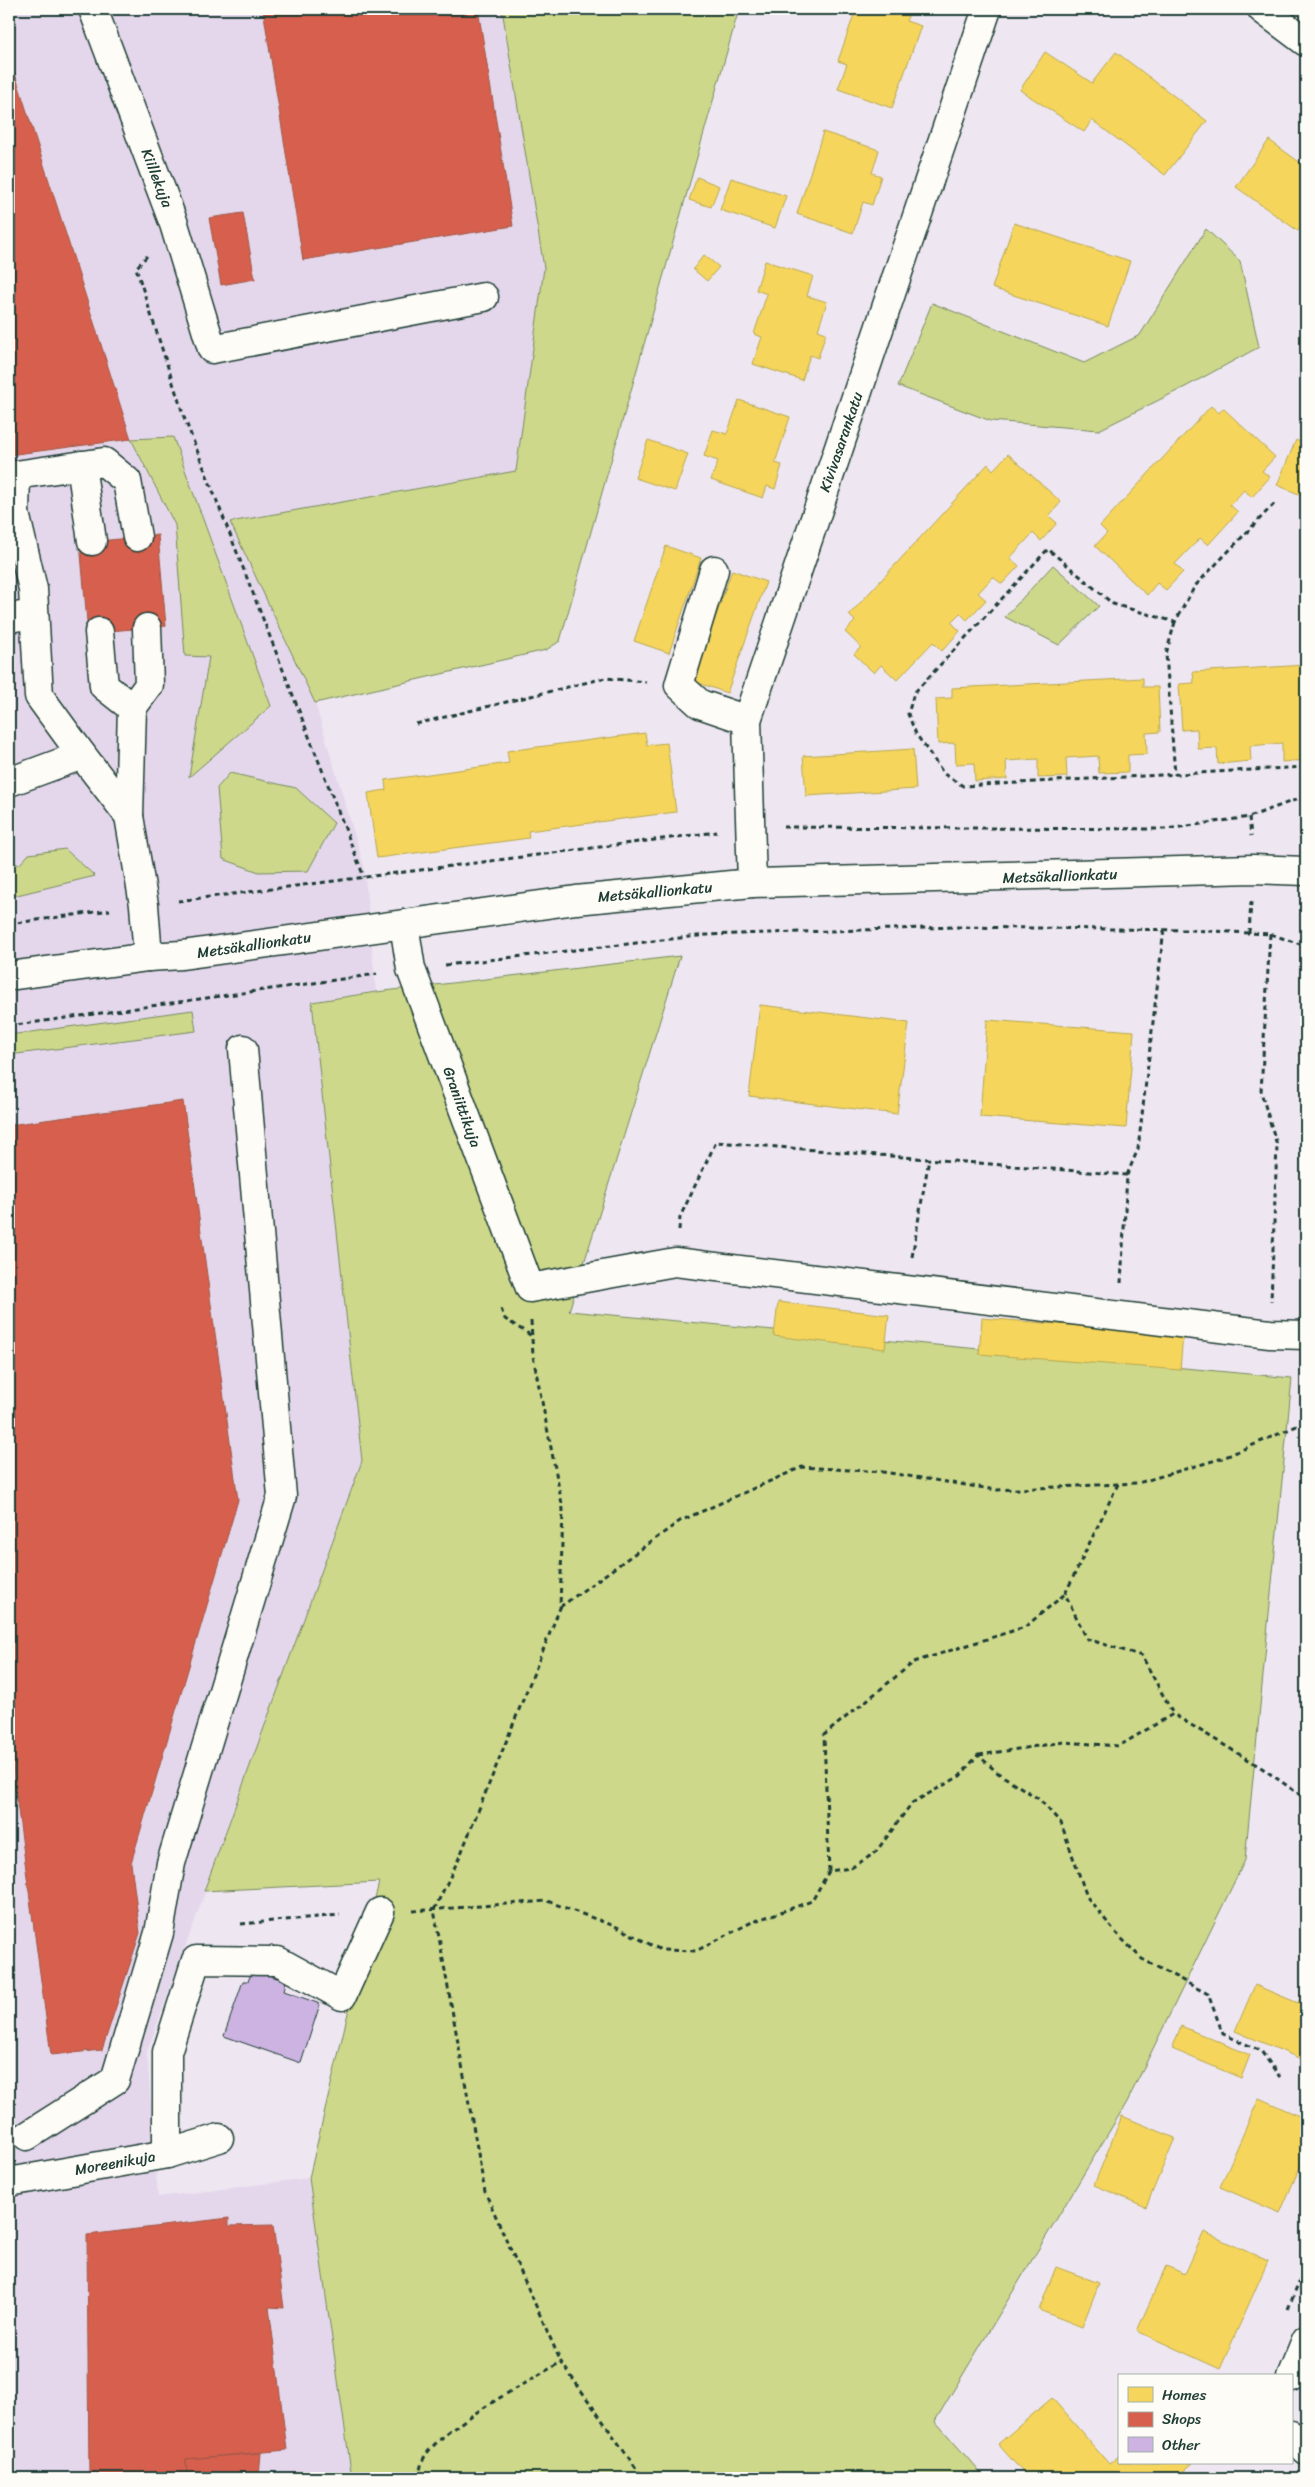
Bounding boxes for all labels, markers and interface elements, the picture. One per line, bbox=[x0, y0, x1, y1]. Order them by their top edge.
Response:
street label: Kiillekuja bbox=[134, 145, 180, 212]
street label: Kivivasarankatu bbox=[812, 388, 870, 496]
street label: Metsäkallionkatu bbox=[1002, 861, 1118, 891]
street label: Metsäkallionkatu bbox=[597, 874, 713, 910]
street label: Metsäkallionkatu bbox=[195, 924, 313, 966]
street label: Graniittikuja bbox=[435, 1063, 489, 1152]
street label: Moreenikuja bbox=[73, 2143, 158, 2183]
legend bbox=[1118, 2374, 1292, 2464]
text: Homes bbox=[1162, 2382, 1206, 2408]
text: Shops bbox=[1162, 2406, 1202, 2432]
text: Other bbox=[1162, 2432, 1201, 2458]

